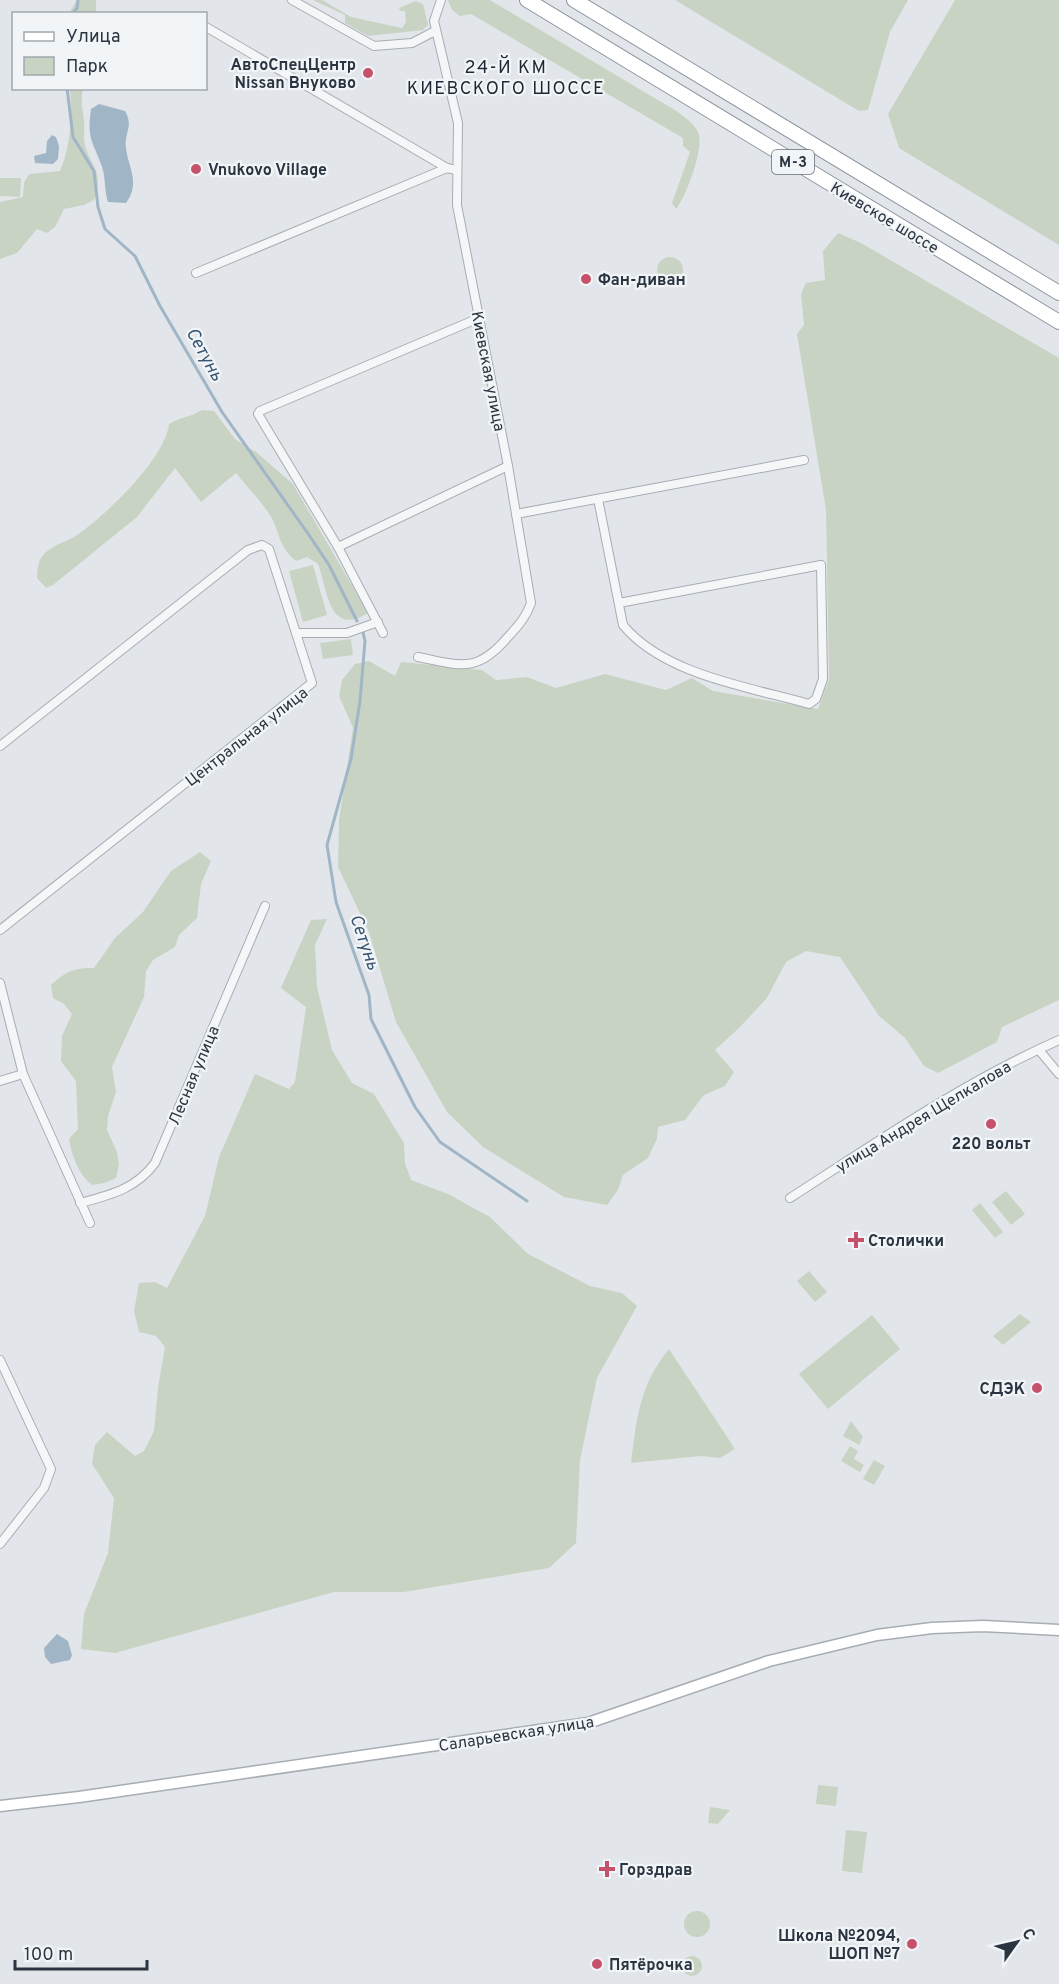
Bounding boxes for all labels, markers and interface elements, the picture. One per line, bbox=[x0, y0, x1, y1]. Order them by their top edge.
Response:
legend bbox=[12, 12, 207, 90]
text: Улица bbox=[66, 26, 120, 49]
district label: 24-Й КМ КИЕВСКОГО ШОССЕ bbox=[407, 55, 605, 101]
text: Парк bbox=[66, 56, 108, 79]
place label: АвтоСпецЦентр Nissan Внуково bbox=[231, 56, 356, 94]
marker: АвтоСпецЦентр Nissan Внуково bbox=[361, 66, 375, 80]
road number: М-3 bbox=[772, 150, 814, 174]
place label: Vnukovo Village bbox=[208, 161, 327, 181]
marker: Vnukovo Village bbox=[189, 162, 203, 176]
street label: Киевское шоссе bbox=[826, 178, 942, 259]
place label: Фан-диван bbox=[598, 271, 686, 291]
marker: Фан-диван bbox=[579, 272, 593, 286]
street label: Киевская улица bbox=[466, 310, 509, 433]
water label: Сетунь bbox=[180, 324, 228, 386]
street label: Центральная улица bbox=[182, 683, 313, 792]
water label: Сетунь bbox=[343, 911, 384, 974]
street label: Лесная улица bbox=[165, 1023, 225, 1128]
street label: улица Андрея Щелкалова bbox=[833, 1057, 1015, 1178]
marker: 220 вольт bbox=[984, 1117, 998, 1131]
place label: 220 вольт bbox=[951, 1135, 1031, 1155]
place label: Столички bbox=[868, 1232, 944, 1252]
marker: Столички bbox=[849, 1233, 863, 1247]
place label: СДЭК bbox=[979, 1380, 1025, 1400]
marker: СДЭК bbox=[1030, 1381, 1044, 1395]
street label: Саларьевская улица bbox=[437, 1713, 595, 1757]
place label: Горздрав bbox=[619, 1861, 692, 1881]
marker: Горздрав bbox=[600, 1862, 614, 1876]
north arrow bbox=[987, 1912, 1047, 1972]
text: С bbox=[1017, 1925, 1039, 1945]
place label: Школа №2094, ШОП №7 bbox=[778, 1927, 900, 1965]
scale bar bbox=[15, 1933, 147, 1971]
marker: Школа №2094, ШОП №7 bbox=[905, 1937, 919, 1951]
text: 100 m bbox=[24, 1944, 73, 1967]
place label: Пятёрочка bbox=[609, 1956, 693, 1976]
marker: Пятёрочка bbox=[590, 1957, 604, 1971]

